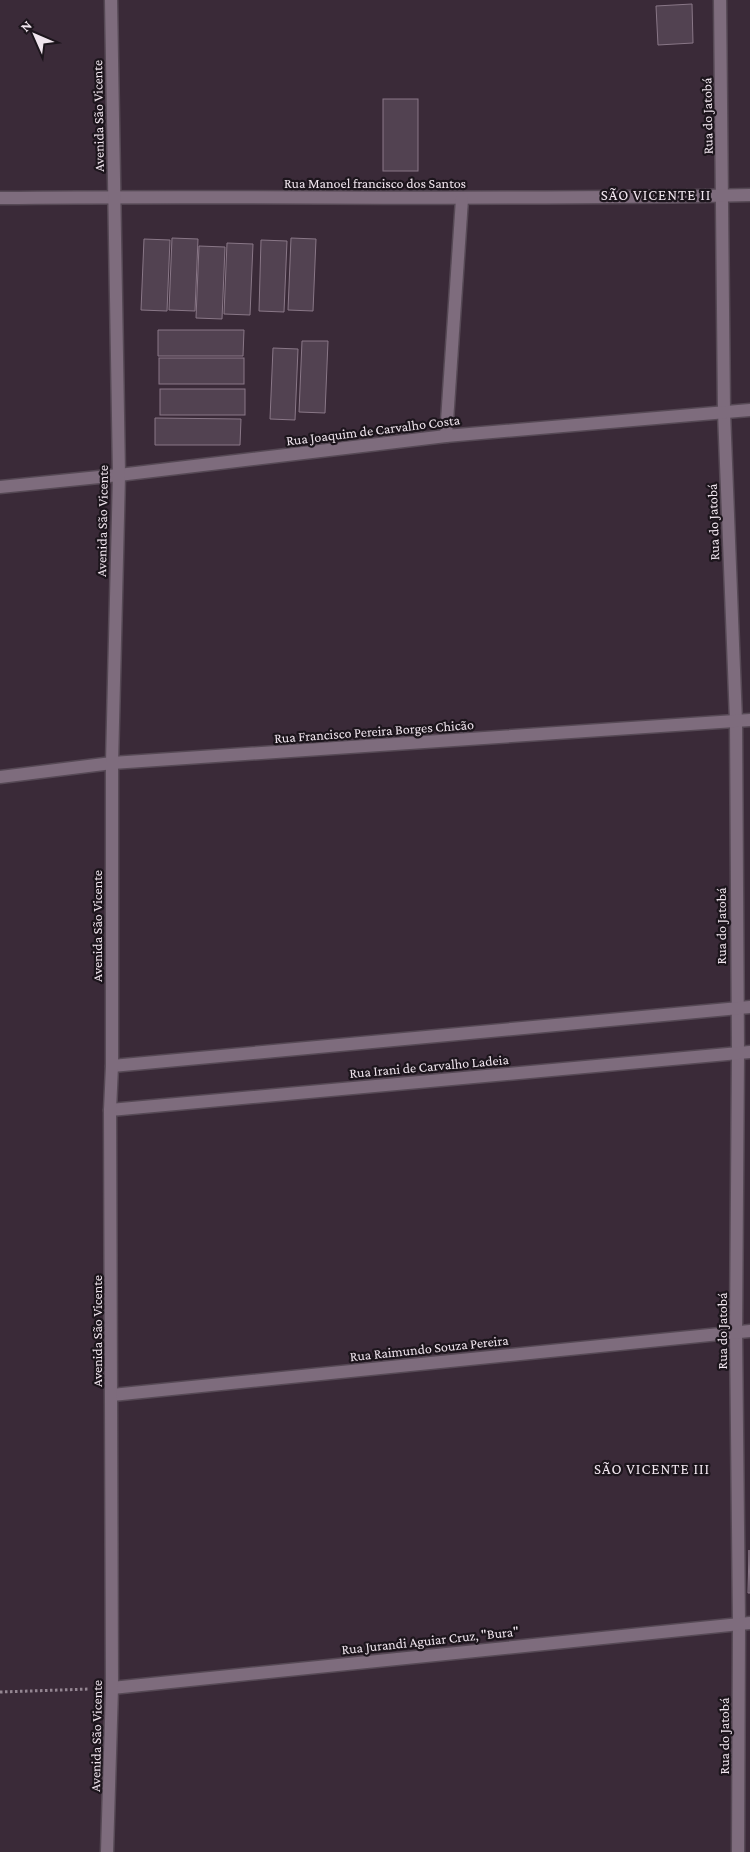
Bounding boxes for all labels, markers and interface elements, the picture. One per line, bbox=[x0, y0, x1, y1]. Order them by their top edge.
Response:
north arrow bbox=[10, 10, 60, 60]
text: N bbox=[17, 16, 35, 35]
street label: Avenida São Vicente bbox=[89, 60, 107, 172]
street label: Rua do Jatobá bbox=[698, 77, 716, 155]
street label: Rua Manoel francisco dos Santos bbox=[284, 175, 466, 191]
district label: SÃO VICENTE II bbox=[601, 187, 711, 203]
street label: Rua Joaquim de Carvalho Costa bbox=[285, 411, 461, 449]
street label: Avenida São Vicente bbox=[93, 465, 111, 577]
street label: Rua do Jatobá bbox=[704, 483, 722, 561]
street label: Rua Francisco Pereira Borges Chicão bbox=[274, 716, 474, 746]
street label: Avenida São Vicente bbox=[89, 870, 105, 982]
street label: Rua do Jatobá bbox=[713, 887, 729, 964]
street label: Rua Irani de Carvalho Ladeia bbox=[349, 1051, 510, 1081]
street label: Avenida São Vicente bbox=[89, 1275, 105, 1387]
street label: Rua do Jatobá bbox=[714, 1292, 730, 1369]
street label: Rua Raimundo Souza Pereira bbox=[349, 1332, 510, 1364]
district label: SÃO VICENTE III bbox=[594, 1461, 710, 1477]
street label: Rua Jurandi Aguiar Cruz, "Bura" bbox=[341, 1623, 519, 1657]
street label: Avenida São Vicente bbox=[87, 1680, 105, 1792]
street label: Rua do Jatobá bbox=[716, 1697, 732, 1774]

